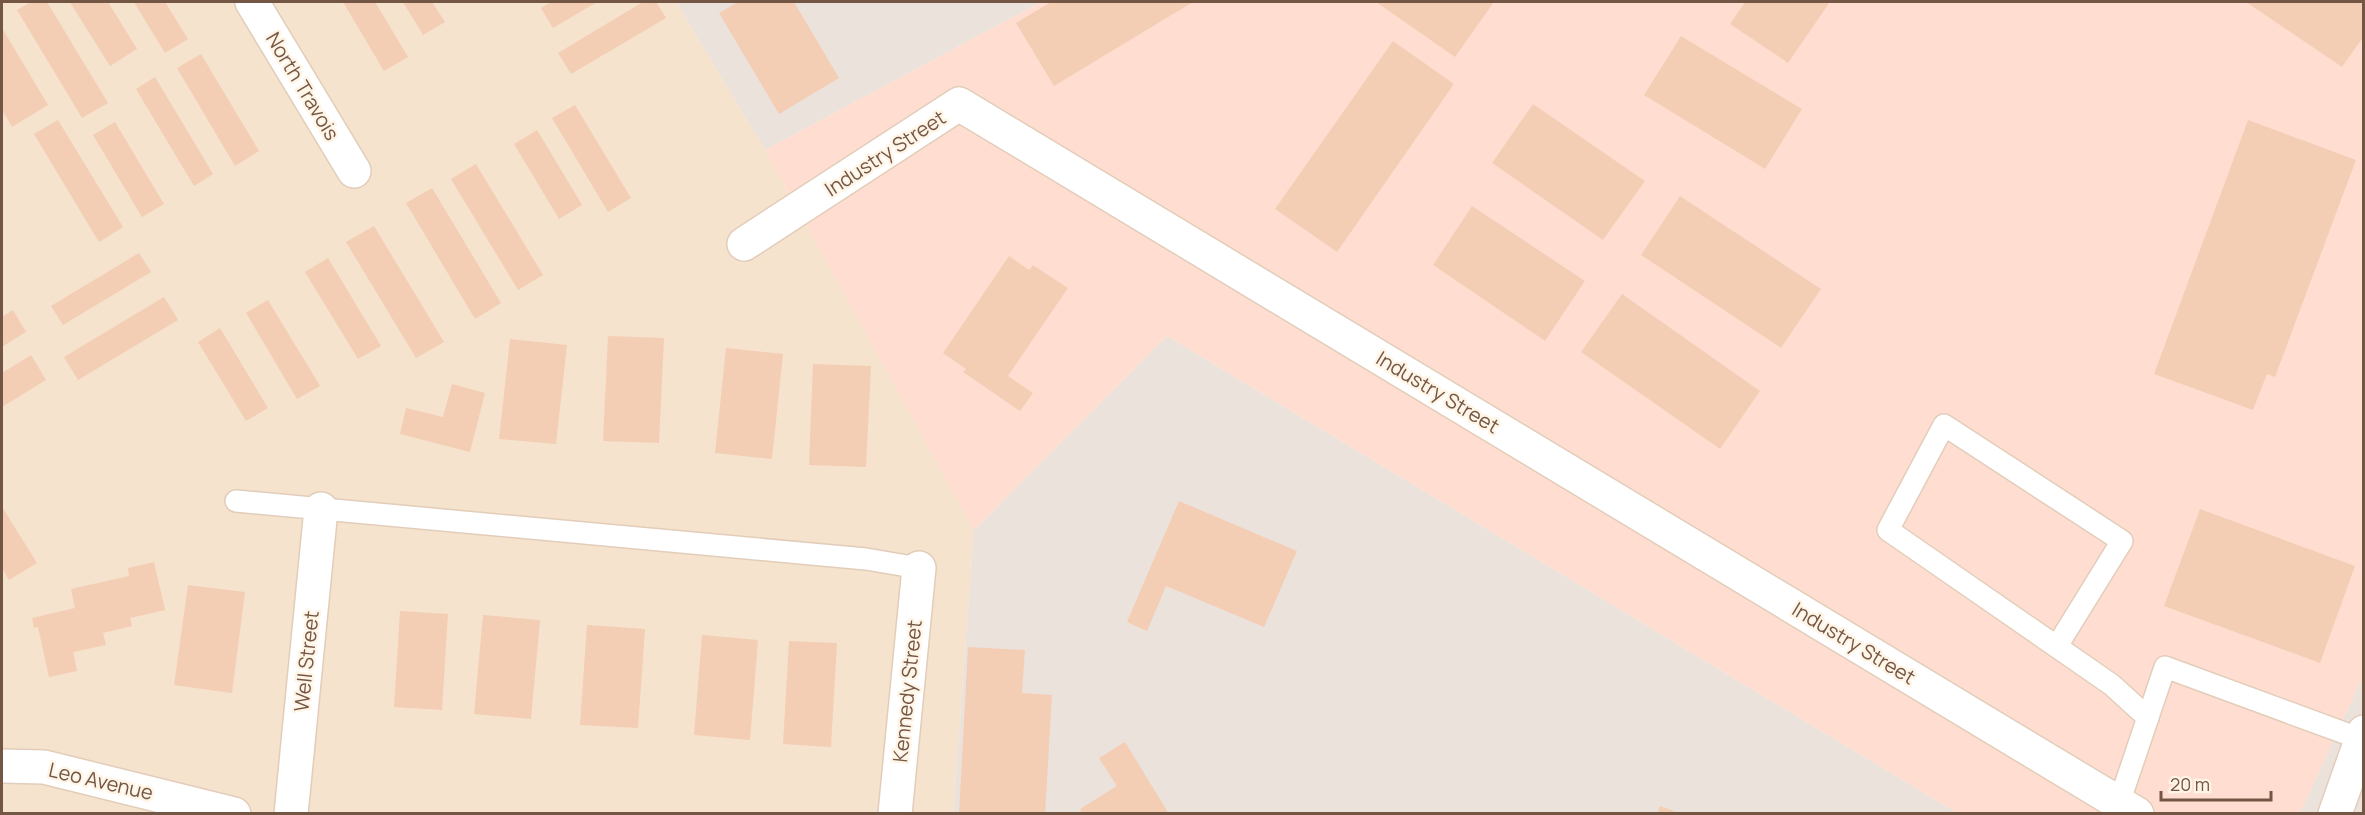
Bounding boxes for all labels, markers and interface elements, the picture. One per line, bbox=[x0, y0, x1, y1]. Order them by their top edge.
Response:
street label: North Travois bbox=[260, 27, 346, 145]
street label: Industry Street bbox=[819, 104, 951, 202]
street label: Industry Street bbox=[1371, 345, 1505, 439]
street label: Industry Street bbox=[1787, 596, 1921, 690]
street label: Well Street bbox=[287, 609, 325, 713]
street label: Kennedy Street bbox=[886, 618, 928, 764]
street label: Leo Avenue bbox=[46, 756, 156, 806]
scale bar bbox=[2161, 764, 2270, 802]
text: 20 m bbox=[2170, 772, 2210, 796]

